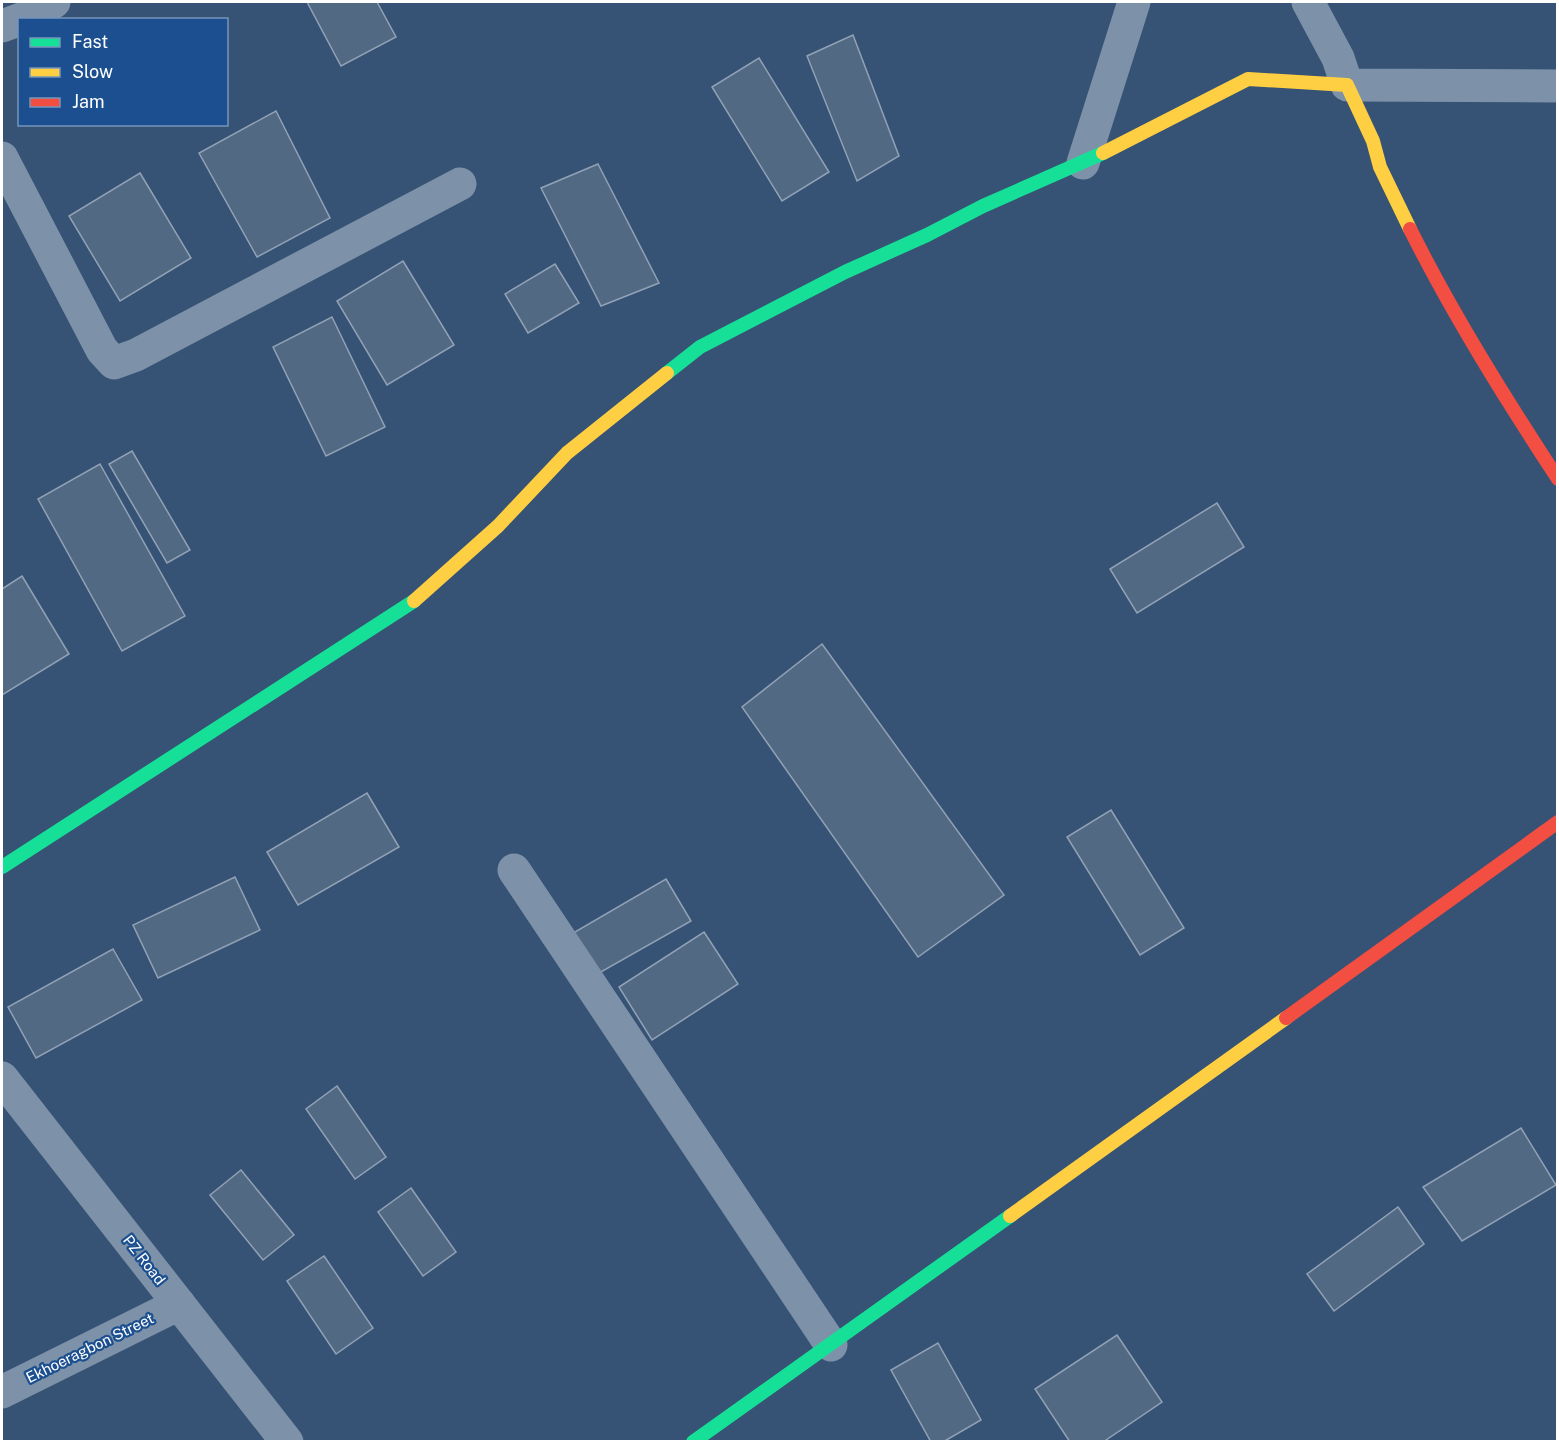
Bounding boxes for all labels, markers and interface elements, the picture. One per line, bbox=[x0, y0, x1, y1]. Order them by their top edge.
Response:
legend bbox=[18, 18, 228, 126]
text: Fast bbox=[72, 31, 108, 52]
text: Slow bbox=[72, 61, 113, 82]
text: Jam bbox=[72, 91, 105, 112]
street label: PZ Road bbox=[120, 1232, 169, 1288]
street label: Ekhoeragbon Street bbox=[23, 1309, 157, 1386]

